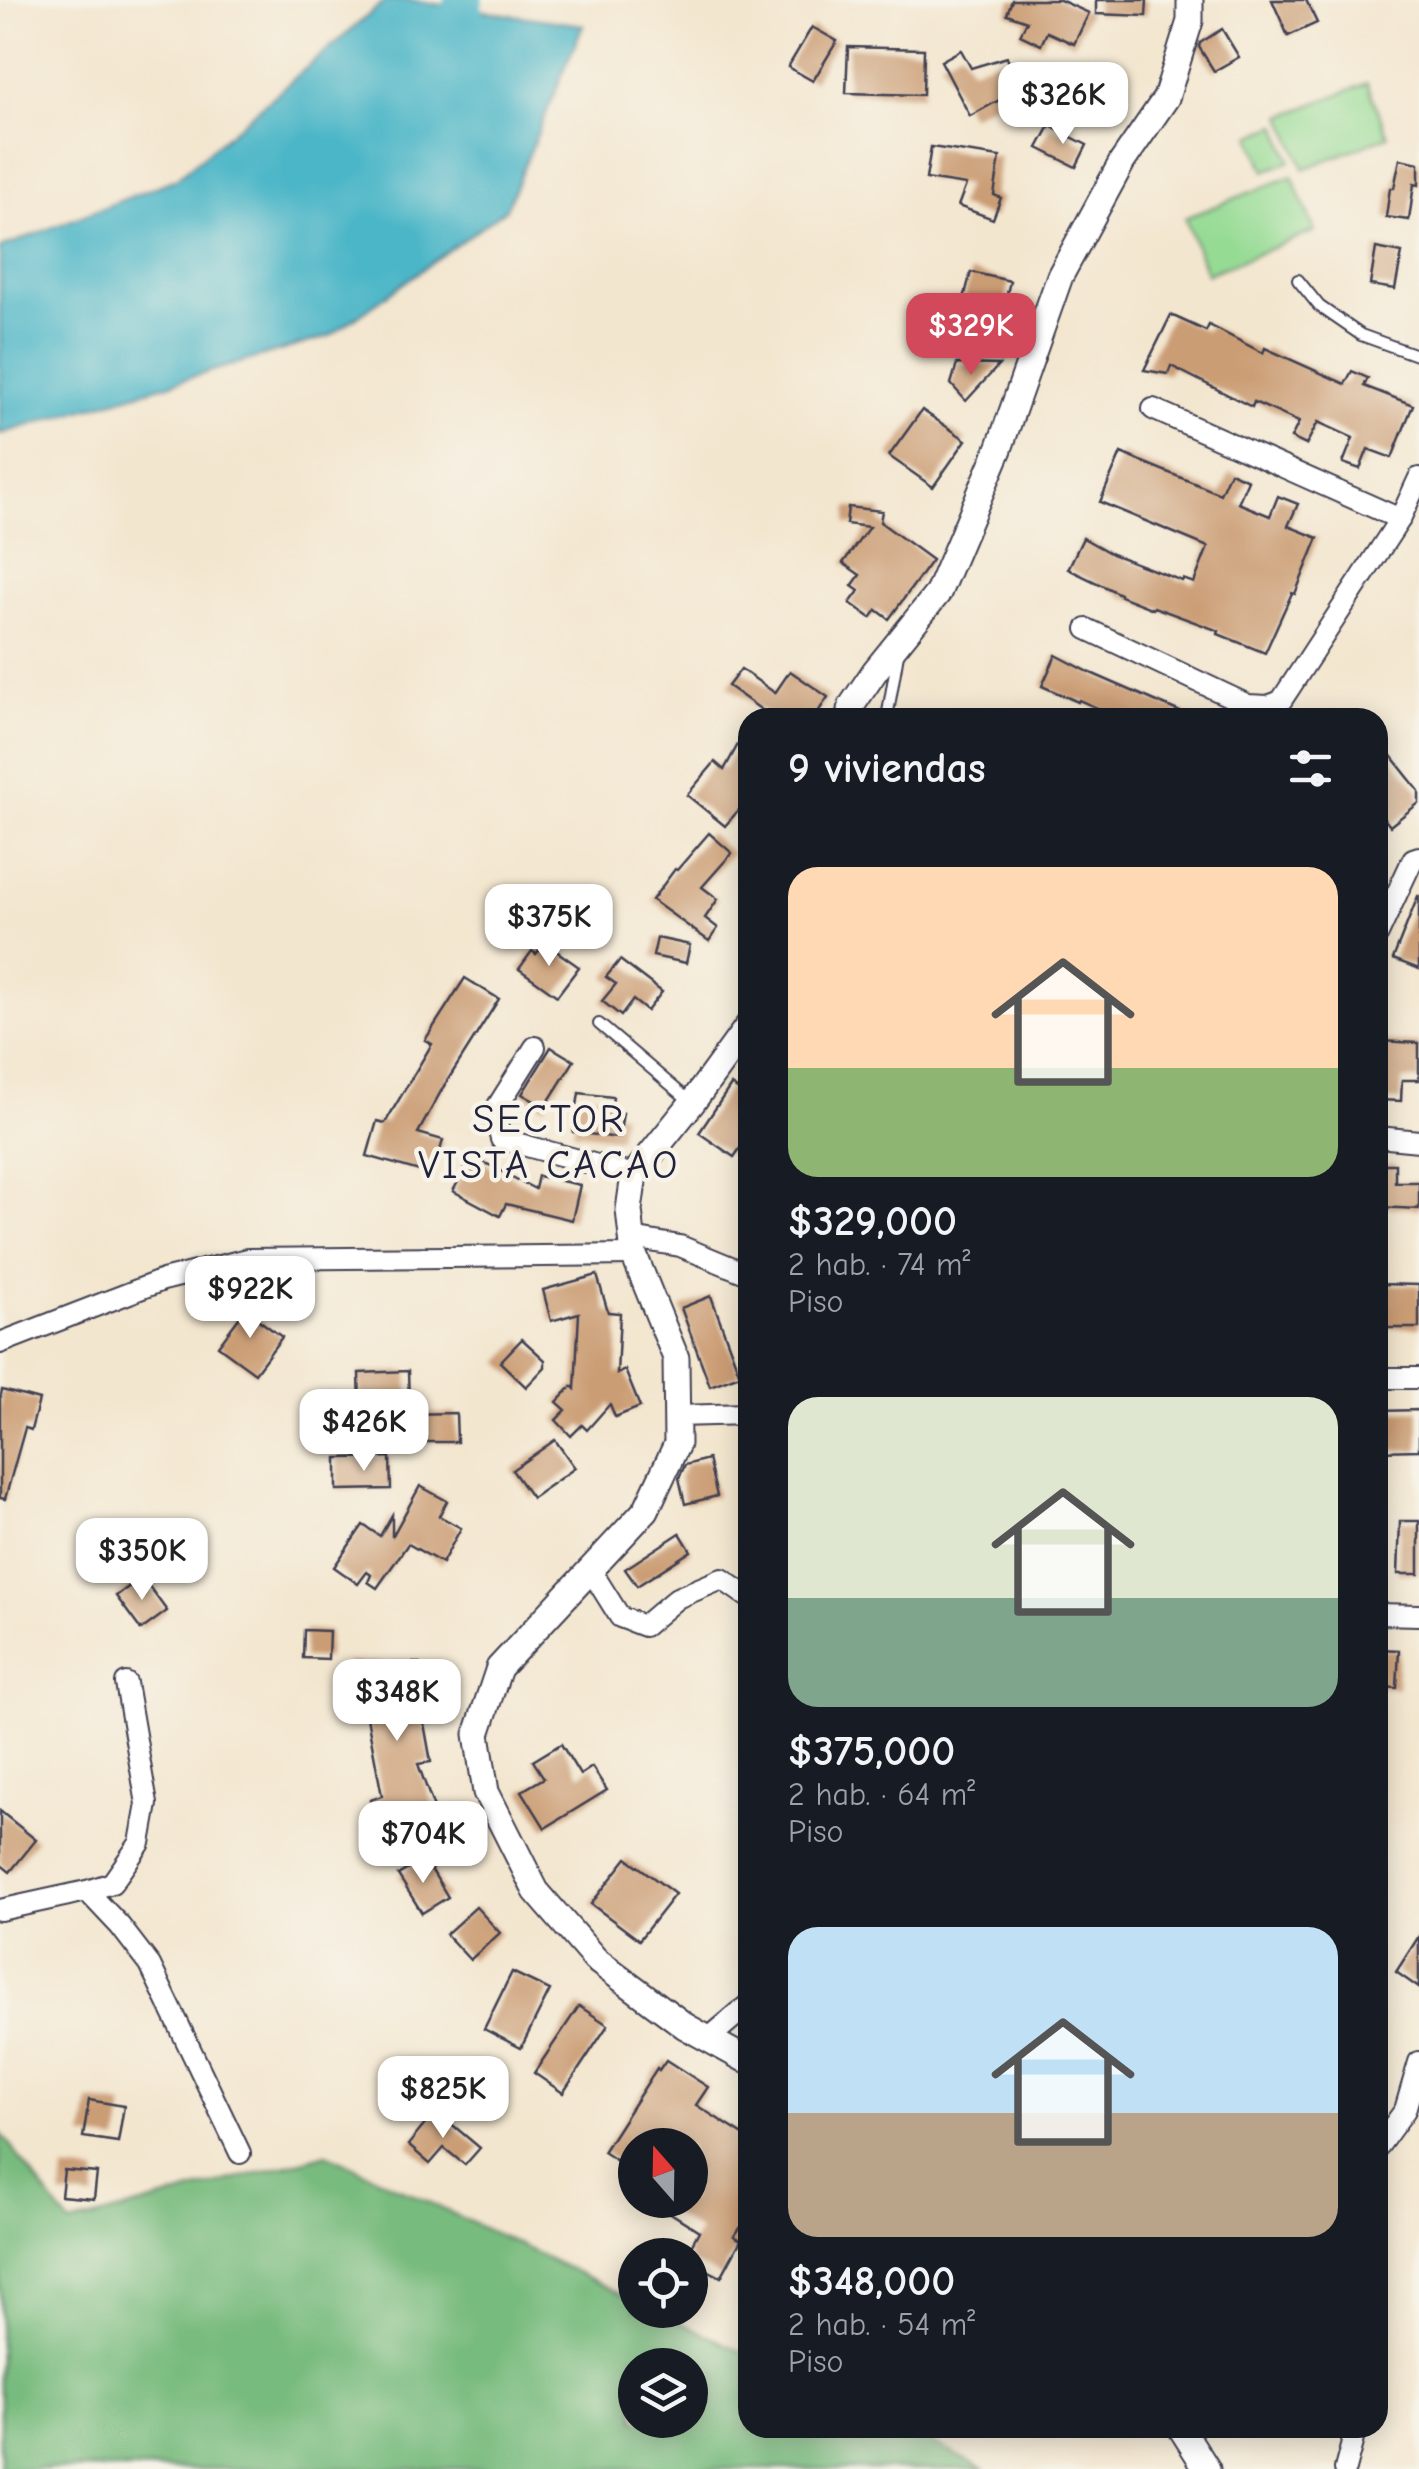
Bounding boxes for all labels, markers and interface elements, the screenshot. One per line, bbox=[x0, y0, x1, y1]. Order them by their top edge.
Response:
pin: $326K bbox=[993, 62, 1133, 147]
text: $326K bbox=[1020, 76, 1106, 113]
pin: $329K bbox=[901, 293, 1041, 378]
text: $329K bbox=[928, 307, 1014, 344]
icon: filters bbox=[1283, 741, 1338, 796]
text: 9 viviendas bbox=[788, 744, 986, 793]
pin: $375K bbox=[479, 884, 619, 969]
text: $375K bbox=[507, 898, 591, 935]
icon: home bbox=[973, 932, 1153, 1112]
district label: SECTOR VISTA CACAO bbox=[418, 1096, 680, 1188]
text: $329,000 bbox=[788, 1197, 957, 1246]
text: 2 hab. · 74 m² bbox=[788, 1246, 971, 1283]
pin: $922K bbox=[180, 1256, 320, 1341]
text: $922K bbox=[207, 1270, 293, 1307]
text: Piso bbox=[788, 1283, 843, 1320]
pin: $426K bbox=[294, 1389, 434, 1474]
text: $426K bbox=[322, 1403, 406, 1440]
icon: home bbox=[973, 1462, 1153, 1642]
pin: $350K bbox=[72, 1518, 212, 1603]
text: $350K bbox=[98, 1532, 186, 1569]
pin: $348K bbox=[327, 1659, 467, 1744]
text: $348K bbox=[355, 1673, 439, 1710]
text: $375,000 bbox=[788, 1727, 955, 1776]
text: 2 hab. · 64 m² bbox=[788, 1776, 975, 1813]
pin: $704K bbox=[353, 1801, 493, 1886]
text: Piso bbox=[788, 1813, 843, 1850]
text: $704K bbox=[381, 1815, 466, 1852]
icon: home bbox=[973, 1992, 1153, 2172]
pin: $825K bbox=[373, 2056, 513, 2141]
text: $825K bbox=[400, 2070, 486, 2107]
north arrow bbox=[618, 2128, 708, 2218]
map controls bbox=[618, 2128, 708, 2438]
button: locate bbox=[618, 2238, 708, 2328]
text: $348,000 bbox=[788, 2257, 955, 2306]
text: 2 hab. · 54 m² bbox=[788, 2306, 975, 2343]
text: Piso bbox=[788, 2343, 843, 2380]
button: layers bbox=[618, 2348, 708, 2438]

